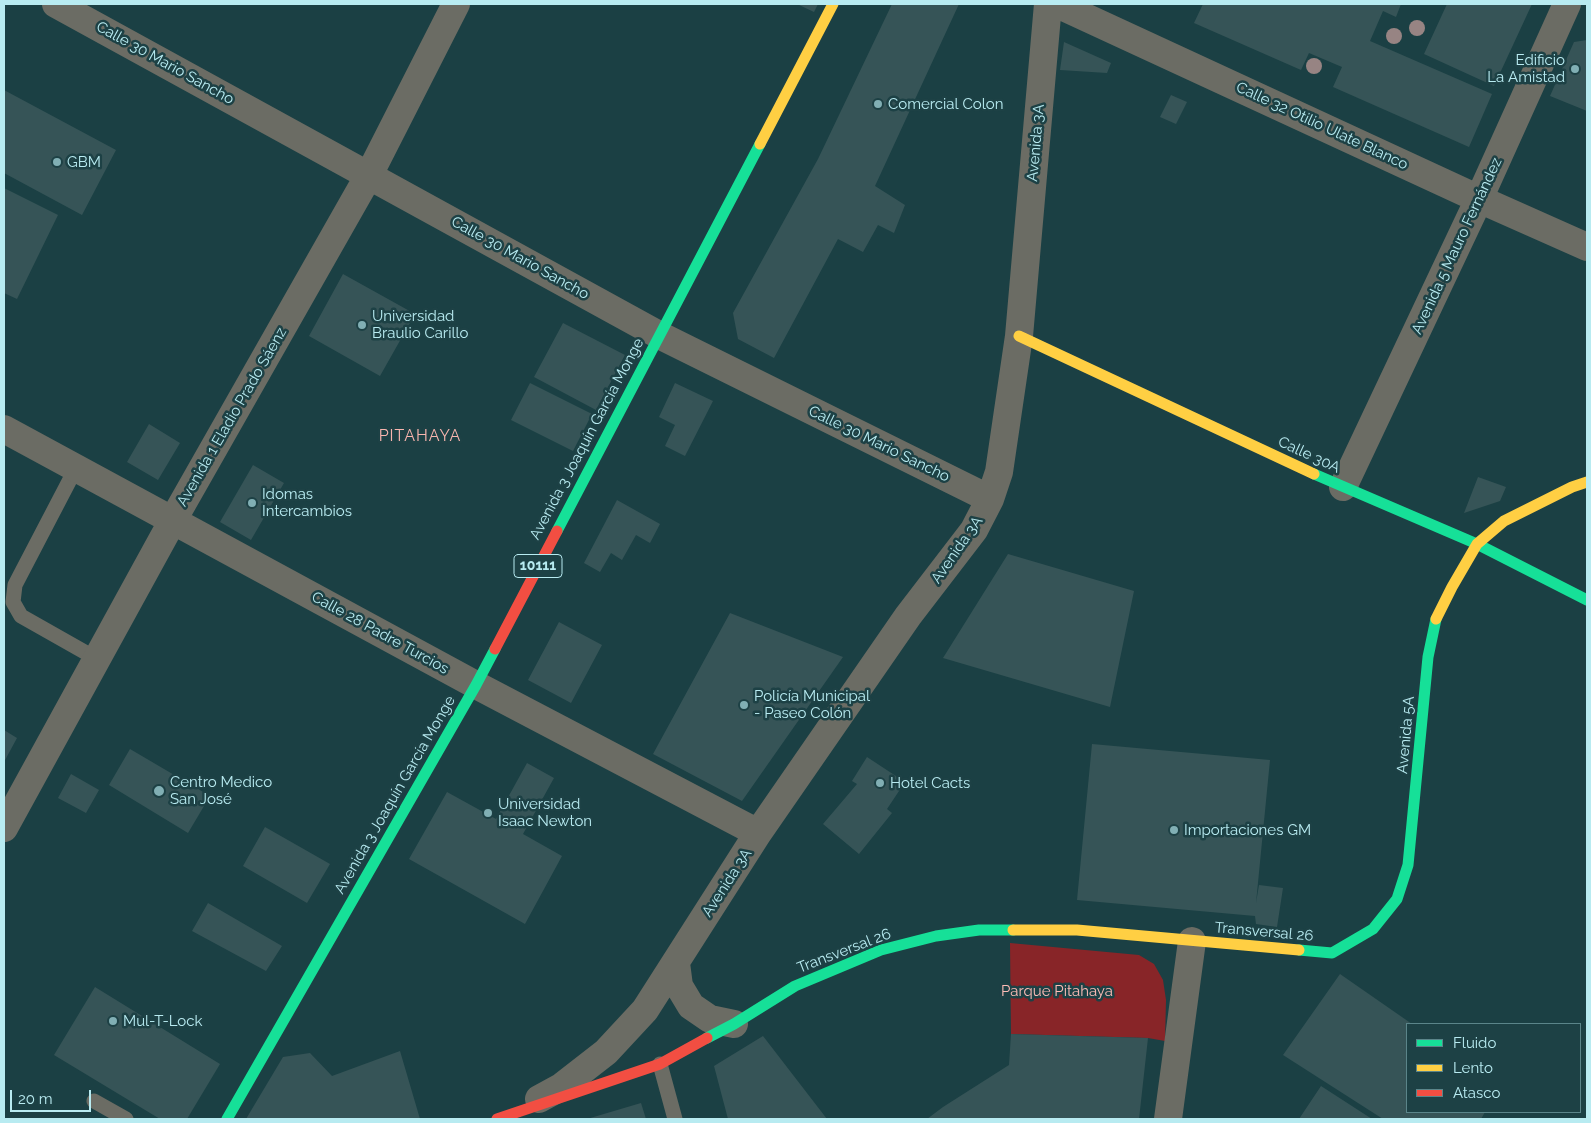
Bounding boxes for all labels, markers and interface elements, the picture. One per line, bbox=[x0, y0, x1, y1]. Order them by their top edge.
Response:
street label: Calle 30 Mario Sancho bbox=[93, 18, 237, 108]
place label: Edificio La Amistad bbox=[1487, 51, 1565, 86]
marker: Edificio La Amistad bbox=[1569, 63, 1581, 75]
street label: Calle 32 Otilio Ulate Blanco bbox=[1233, 78, 1411, 174]
place label: Comercial Colon bbox=[888, 95, 1003, 113]
marker: Comercial Colon bbox=[872, 98, 884, 110]
street label: Avenida 3A bbox=[1024, 104, 1048, 182]
place label: GBM bbox=[67, 153, 101, 171]
street label: Avenida 5 Mauro Fernández bbox=[1408, 155, 1506, 337]
marker: GBM bbox=[51, 156, 63, 168]
street label: Calle 30 Mario Sancho bbox=[448, 213, 592, 303]
place label: Universidad Braulio Carillo bbox=[372, 307, 468, 342]
marker: Universidad Braulio Carillo bbox=[356, 319, 368, 331]
street label: Avenida 1 Eladio Prado Sáenz bbox=[173, 324, 291, 510]
street label: Avenida 3 Joaquín García Monge bbox=[526, 335, 648, 543]
street label: Calle 30 Mario Sancho bbox=[806, 402, 952, 486]
district label: PITAHAYA bbox=[378, 426, 462, 446]
street label: Calle 30A bbox=[1275, 433, 1343, 477]
place label: Idomas Intercambios bbox=[262, 485, 352, 520]
marker: Idomas Intercambios bbox=[246, 497, 258, 509]
street label: Avenida 3A bbox=[927, 513, 987, 587]
road number: 10111 bbox=[514, 554, 562, 578]
street label: Calle 28 Padre Turcios bbox=[308, 588, 452, 678]
place label: Policía Municipal - Paseo Colón bbox=[754, 687, 870, 722]
street label: Avenida 3 Joaquín García Monge bbox=[331, 693, 459, 897]
street label: Avenida 5A bbox=[1394, 695, 1418, 775]
marker: Policía Municipal - Paseo Colón bbox=[738, 699, 750, 711]
place label: Centro Medico San José bbox=[170, 773, 272, 808]
place label: Hotel Cacts bbox=[890, 774, 970, 792]
marker: Hotel Cacts bbox=[874, 777, 886, 789]
marker: Centro Medico San José bbox=[152, 784, 166, 798]
place label: Universidad Isaac Newton bbox=[498, 795, 592, 830]
marker: Universidad Isaac Newton bbox=[482, 807, 494, 819]
place label: Importaciones GM bbox=[1184, 821, 1311, 839]
marker: Importaciones GM bbox=[1168, 824, 1180, 836]
street label: Avenida 3A bbox=[698, 846, 756, 920]
street label: Transversal 26 bbox=[1214, 919, 1314, 945]
street label: Transversal 26 bbox=[795, 925, 893, 977]
park label: Parque Pitahaya bbox=[1001, 982, 1113, 1000]
place label: Mul-T-Lock bbox=[123, 1012, 202, 1030]
marker: Mul-T-Lock bbox=[107, 1015, 119, 1027]
legend bbox=[1406, 1023, 1581, 1113]
text: Fluido bbox=[1453, 1034, 1496, 1052]
text: Lento bbox=[1453, 1059, 1493, 1077]
scale bar bbox=[12, 1080, 94, 1112]
text: Atasco bbox=[1453, 1084, 1500, 1102]
text: 20 m bbox=[18, 1090, 53, 1108]

